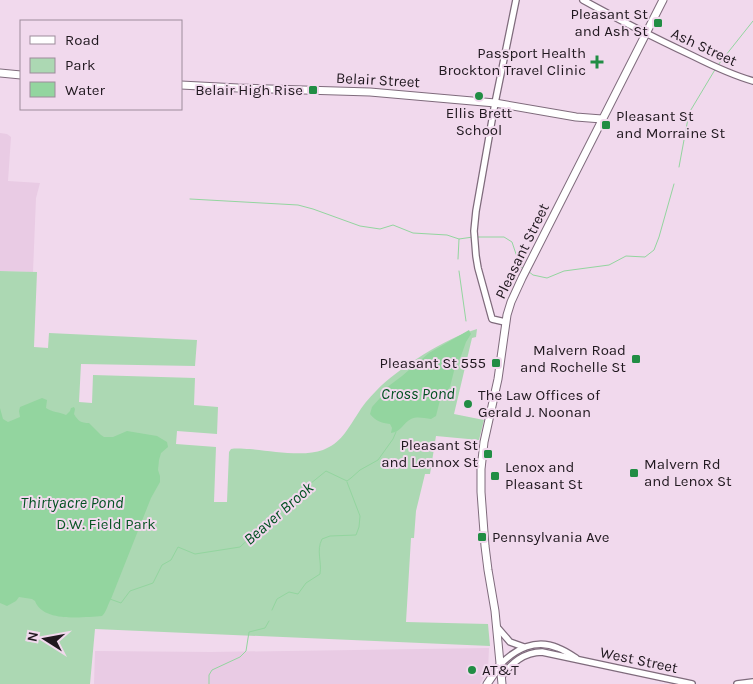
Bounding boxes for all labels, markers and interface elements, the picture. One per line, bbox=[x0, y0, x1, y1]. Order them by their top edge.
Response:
place label: Pleasant St and Ash St bbox=[570, 5, 648, 40]
marker: Pleasant St and Ash St bbox=[652, 17, 664, 29]
legend bbox=[20, 20, 182, 110]
street label: Ash Street bbox=[668, 24, 740, 70]
text: Road bbox=[65, 31, 100, 49]
place label: Passport Health Brockton Travel Clinic bbox=[438, 44, 586, 79]
marker: Passport Health Brockton Travel Clinic bbox=[590, 55, 604, 69]
text: Park bbox=[65, 56, 95, 74]
street label: Belair Street bbox=[336, 69, 421, 91]
text: Water bbox=[65, 81, 106, 99]
place label: Belair High Rise bbox=[195, 81, 303, 99]
marker: Belair High Rise bbox=[307, 84, 319, 96]
marker: Ellis Brett School bbox=[473, 90, 485, 102]
place label: Ellis Brett School bbox=[446, 104, 513, 139]
place label: Pleasant St and Morraine St bbox=[616, 107, 726, 142]
marker: Pleasant St and Morraine St bbox=[600, 119, 612, 131]
street label: Pleasant Street bbox=[491, 200, 553, 302]
place label: Malvern Road and Rochelle St bbox=[520, 341, 626, 376]
marker: Malvern Road and Rochelle St bbox=[630, 353, 642, 365]
place label: Pleasant St 555 bbox=[379, 354, 486, 372]
marker: Pleasant St 555 bbox=[490, 357, 502, 369]
water label: Cross Pond bbox=[381, 384, 455, 403]
place label: The Law Offices of Gerald J. Noonan bbox=[478, 386, 601, 421]
marker: The Law Offices of Gerald J. Noonan bbox=[462, 398, 474, 410]
place label: Pleasant St and Lennox St bbox=[381, 436, 478, 471]
marker: Pleasant St and Lennox St bbox=[482, 448, 494, 460]
place label: Malvern Rd and Lenox St bbox=[644, 455, 732, 490]
place label: Lenox and Pleasant St bbox=[505, 458, 583, 493]
marker: Malvern Rd and Lenox St bbox=[628, 467, 640, 479]
marker: Lenox and Pleasant St bbox=[489, 470, 501, 482]
water label: Beaver Brook bbox=[240, 477, 318, 549]
water label: Thirtyacre Pond bbox=[21, 493, 124, 512]
park label: D.W. Field Park bbox=[56, 515, 156, 533]
place label: Pennsylvania Ave bbox=[492, 528, 610, 546]
marker: Pennsylvania Ave bbox=[476, 531, 488, 543]
north arrow bbox=[20, 614, 70, 664]
text: N bbox=[23, 630, 42, 643]
street label: West Street bbox=[599, 643, 680, 677]
place label: AT&T bbox=[482, 661, 519, 679]
marker: AT&T bbox=[466, 664, 478, 676]

